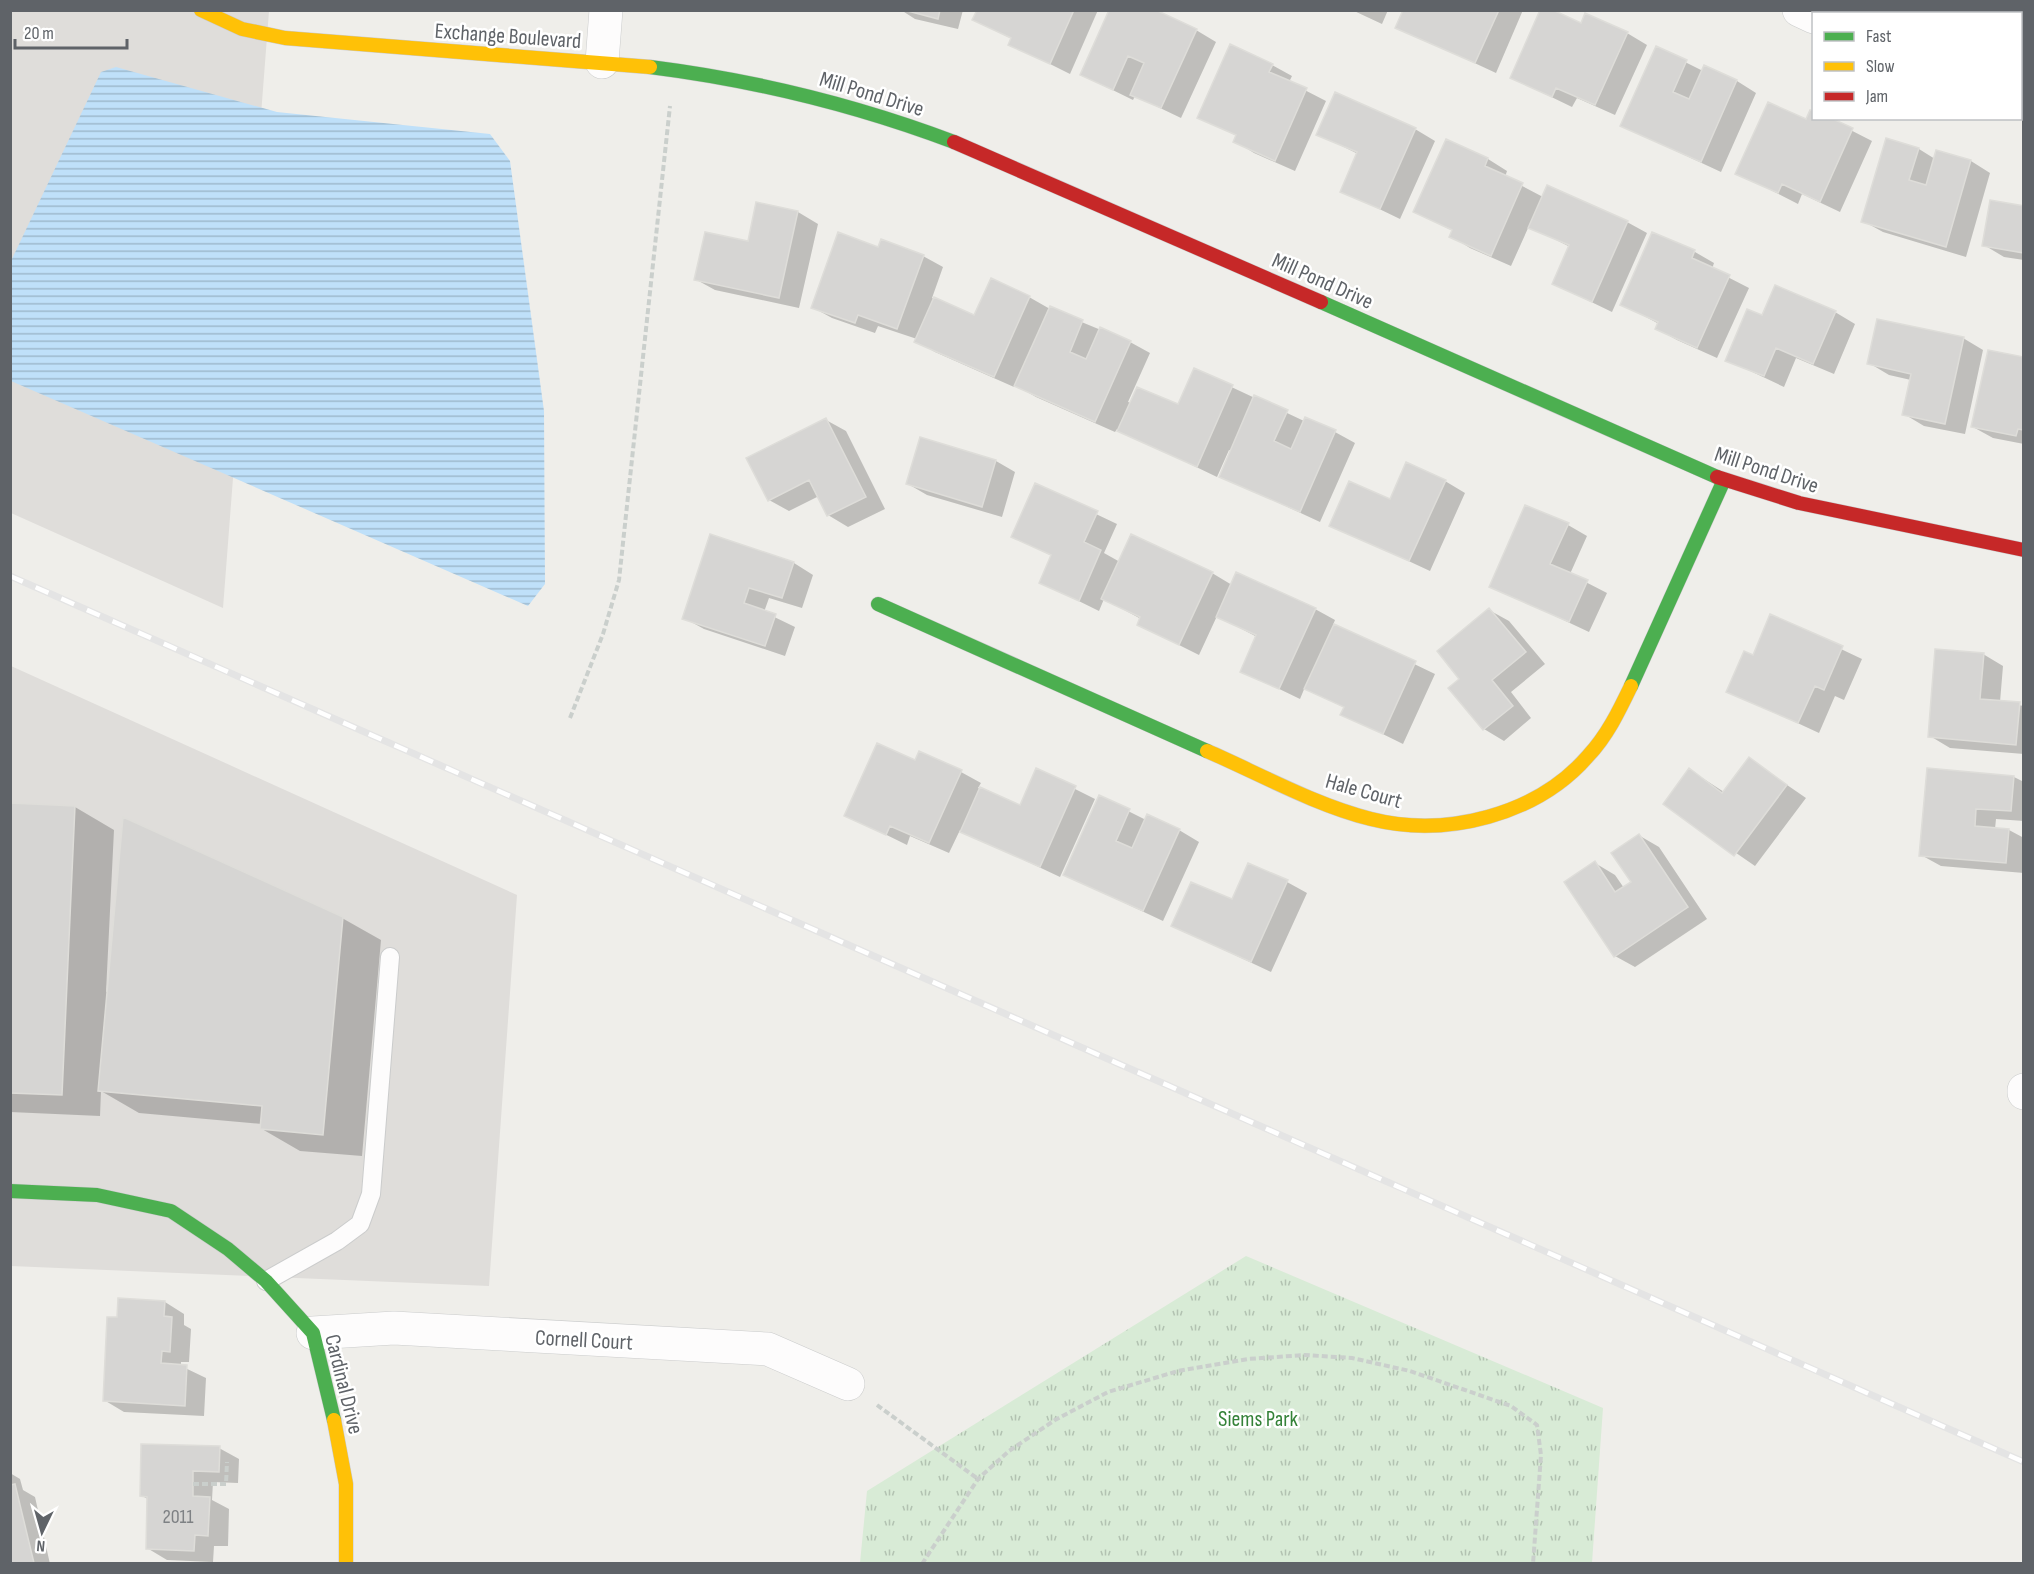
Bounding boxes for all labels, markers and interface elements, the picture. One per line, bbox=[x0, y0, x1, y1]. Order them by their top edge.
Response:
scale bar bbox=[15, 12, 128, 50]
legend bbox=[1812, 12, 2022, 120]
street label: Exchange Boulevard bbox=[434, 18, 582, 55]
text: 20 m bbox=[24, 23, 54, 44]
text: Fast bbox=[1866, 26, 1892, 47]
text: Slow bbox=[1866, 56, 1895, 77]
street label: Mill Pond Drive bbox=[816, 66, 927, 123]
text: Jam bbox=[1865, 86, 1888, 107]
street label: Mill Pond Drive bbox=[1268, 247, 1377, 316]
street label: Mill Pond Drive bbox=[1711, 441, 1822, 500]
street label: Hale Court bbox=[1322, 768, 1405, 815]
street label: Cornell Court bbox=[534, 1324, 634, 1357]
street label: Cardinal Drive bbox=[318, 1332, 369, 1437]
park label: Siems Park bbox=[1218, 1406, 1299, 1433]
north arrow bbox=[12, 1502, 72, 1562]
house number: 2011 bbox=[162, 1505, 194, 1529]
text: N bbox=[36, 1536, 46, 1555]

